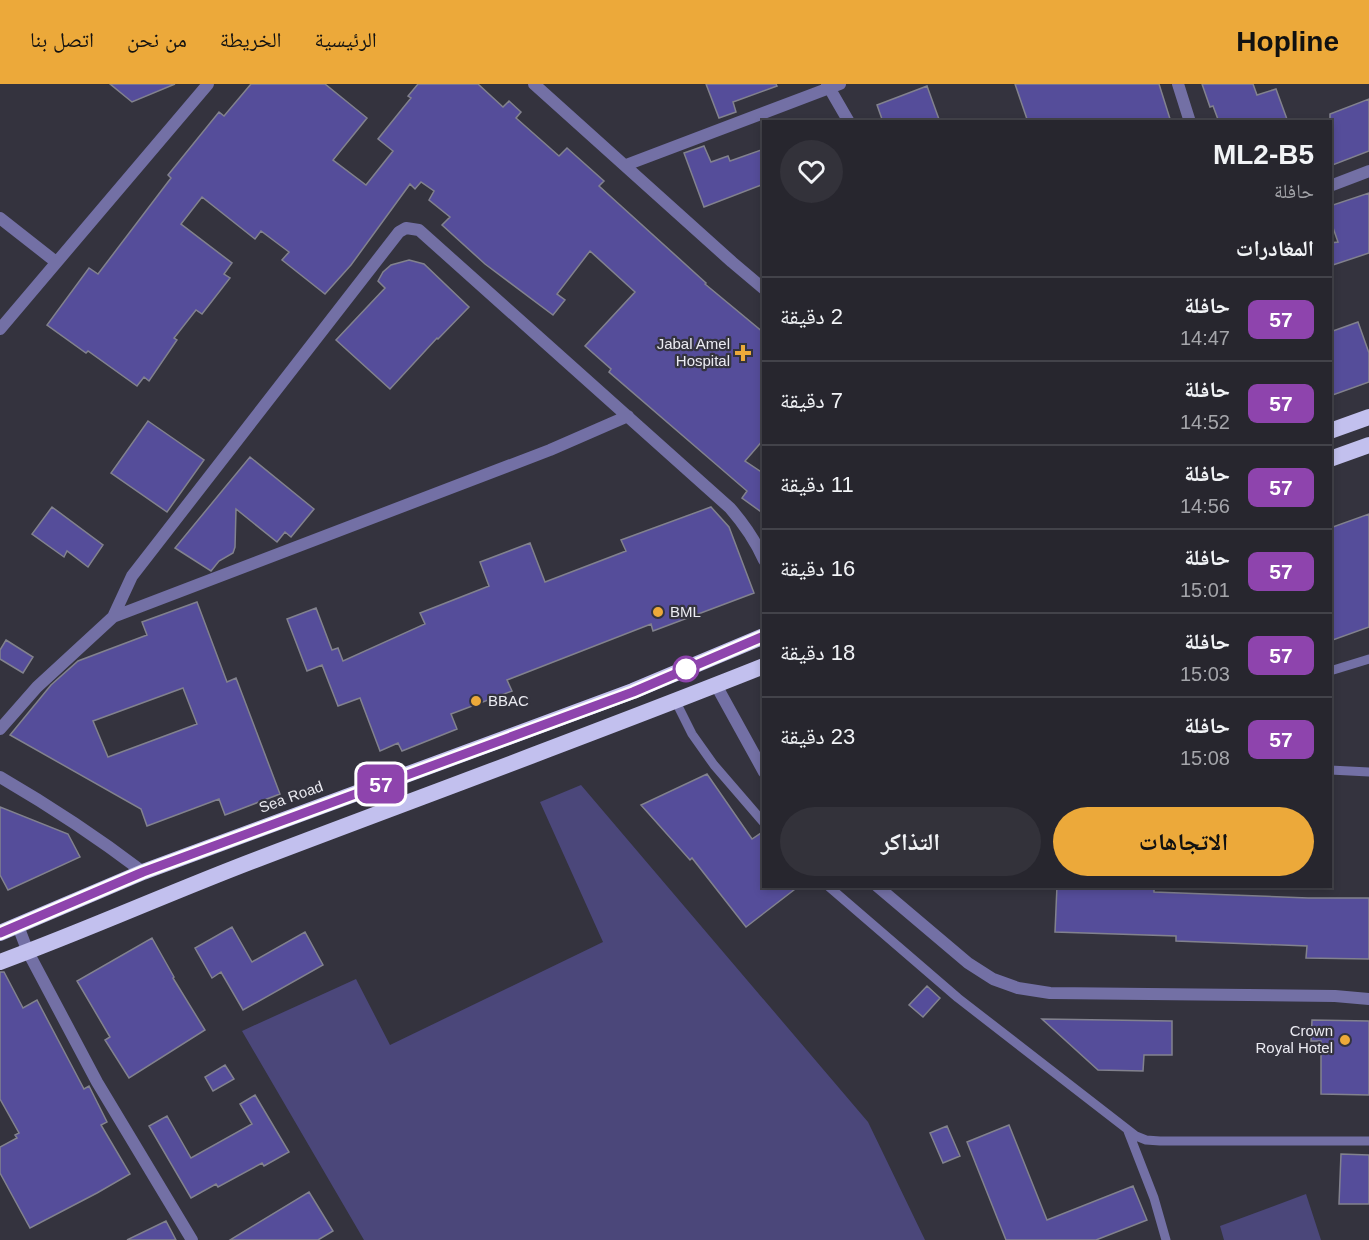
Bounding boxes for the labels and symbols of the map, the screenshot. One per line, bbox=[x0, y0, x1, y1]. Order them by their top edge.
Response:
place label: Jabal Amel Hospital bbox=[657, 335, 730, 369]
marker: Jabal Amel Hospital bbox=[734, 344, 752, 362]
place label: BML bbox=[670, 603, 701, 620]
marker: BML bbox=[651, 605, 665, 619]
unlabelled marker bbox=[673, 656, 699, 682]
place label: BBAC bbox=[488, 692, 529, 709]
marker: BBAC bbox=[469, 694, 483, 708]
line badge: 57 bbox=[354, 764, 408, 804]
street label: Sea Road bbox=[257, 777, 325, 816]
place label: Crown Royal Hotel bbox=[1255, 1022, 1333, 1056]
marker: Crown Royal Hotel bbox=[1338, 1033, 1352, 1047]

